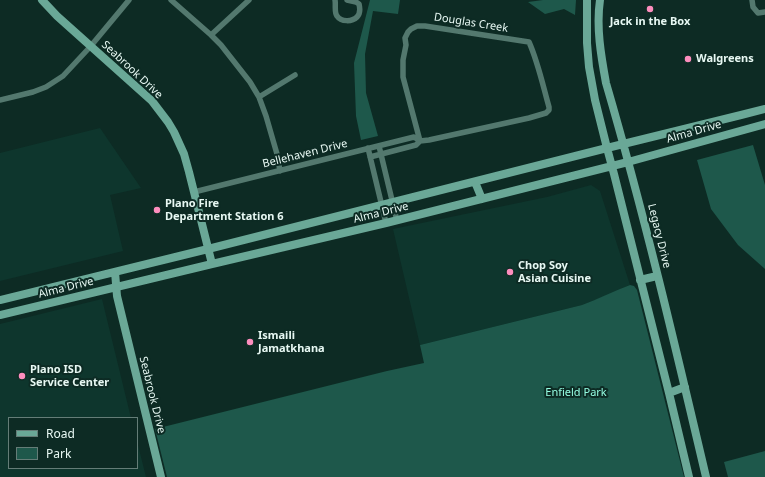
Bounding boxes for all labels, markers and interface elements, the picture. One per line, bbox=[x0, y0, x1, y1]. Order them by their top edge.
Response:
marker: Jack in the Box bbox=[645, 4, 655, 14]
street label: Douglas Creek bbox=[433, 11, 509, 35]
place label: Jack in the Box bbox=[610, 15, 690, 29]
street label: Seabrook Drive bbox=[99, 38, 165, 102]
place label: Walgreens bbox=[696, 52, 754, 66]
marker: Walgreens bbox=[683, 54, 693, 64]
street label: Alma Drive bbox=[665, 118, 723, 146]
street label: Bellehaven Drive bbox=[261, 137, 349, 171]
place label: Plano Fire Department Station 6 bbox=[165, 197, 284, 223]
street label: Alma Drive bbox=[352, 200, 410, 226]
street label: Legacy Drive bbox=[645, 202, 673, 270]
marker: Plano Fire Department Station 6 bbox=[152, 205, 162, 215]
place label: Chop Soy Asian Cuisine bbox=[518, 259, 591, 285]
marker: Chop Soy Asian Cuisine bbox=[505, 267, 515, 277]
street label: Alma Drive bbox=[37, 275, 95, 301]
place label: Ismaili Jamatkhana bbox=[258, 329, 325, 355]
marker: Ismaili Jamatkhana bbox=[245, 337, 255, 347]
street label: Seabrook Drive bbox=[136, 355, 168, 435]
place label: Plano ISD Service Center bbox=[30, 363, 109, 389]
marker: Plano ISD Service Center bbox=[17, 371, 27, 381]
park label: Enfield Park bbox=[545, 386, 607, 400]
legend bbox=[8, 417, 138, 469]
text: Road bbox=[46, 425, 75, 442]
text: Park bbox=[46, 445, 71, 462]

